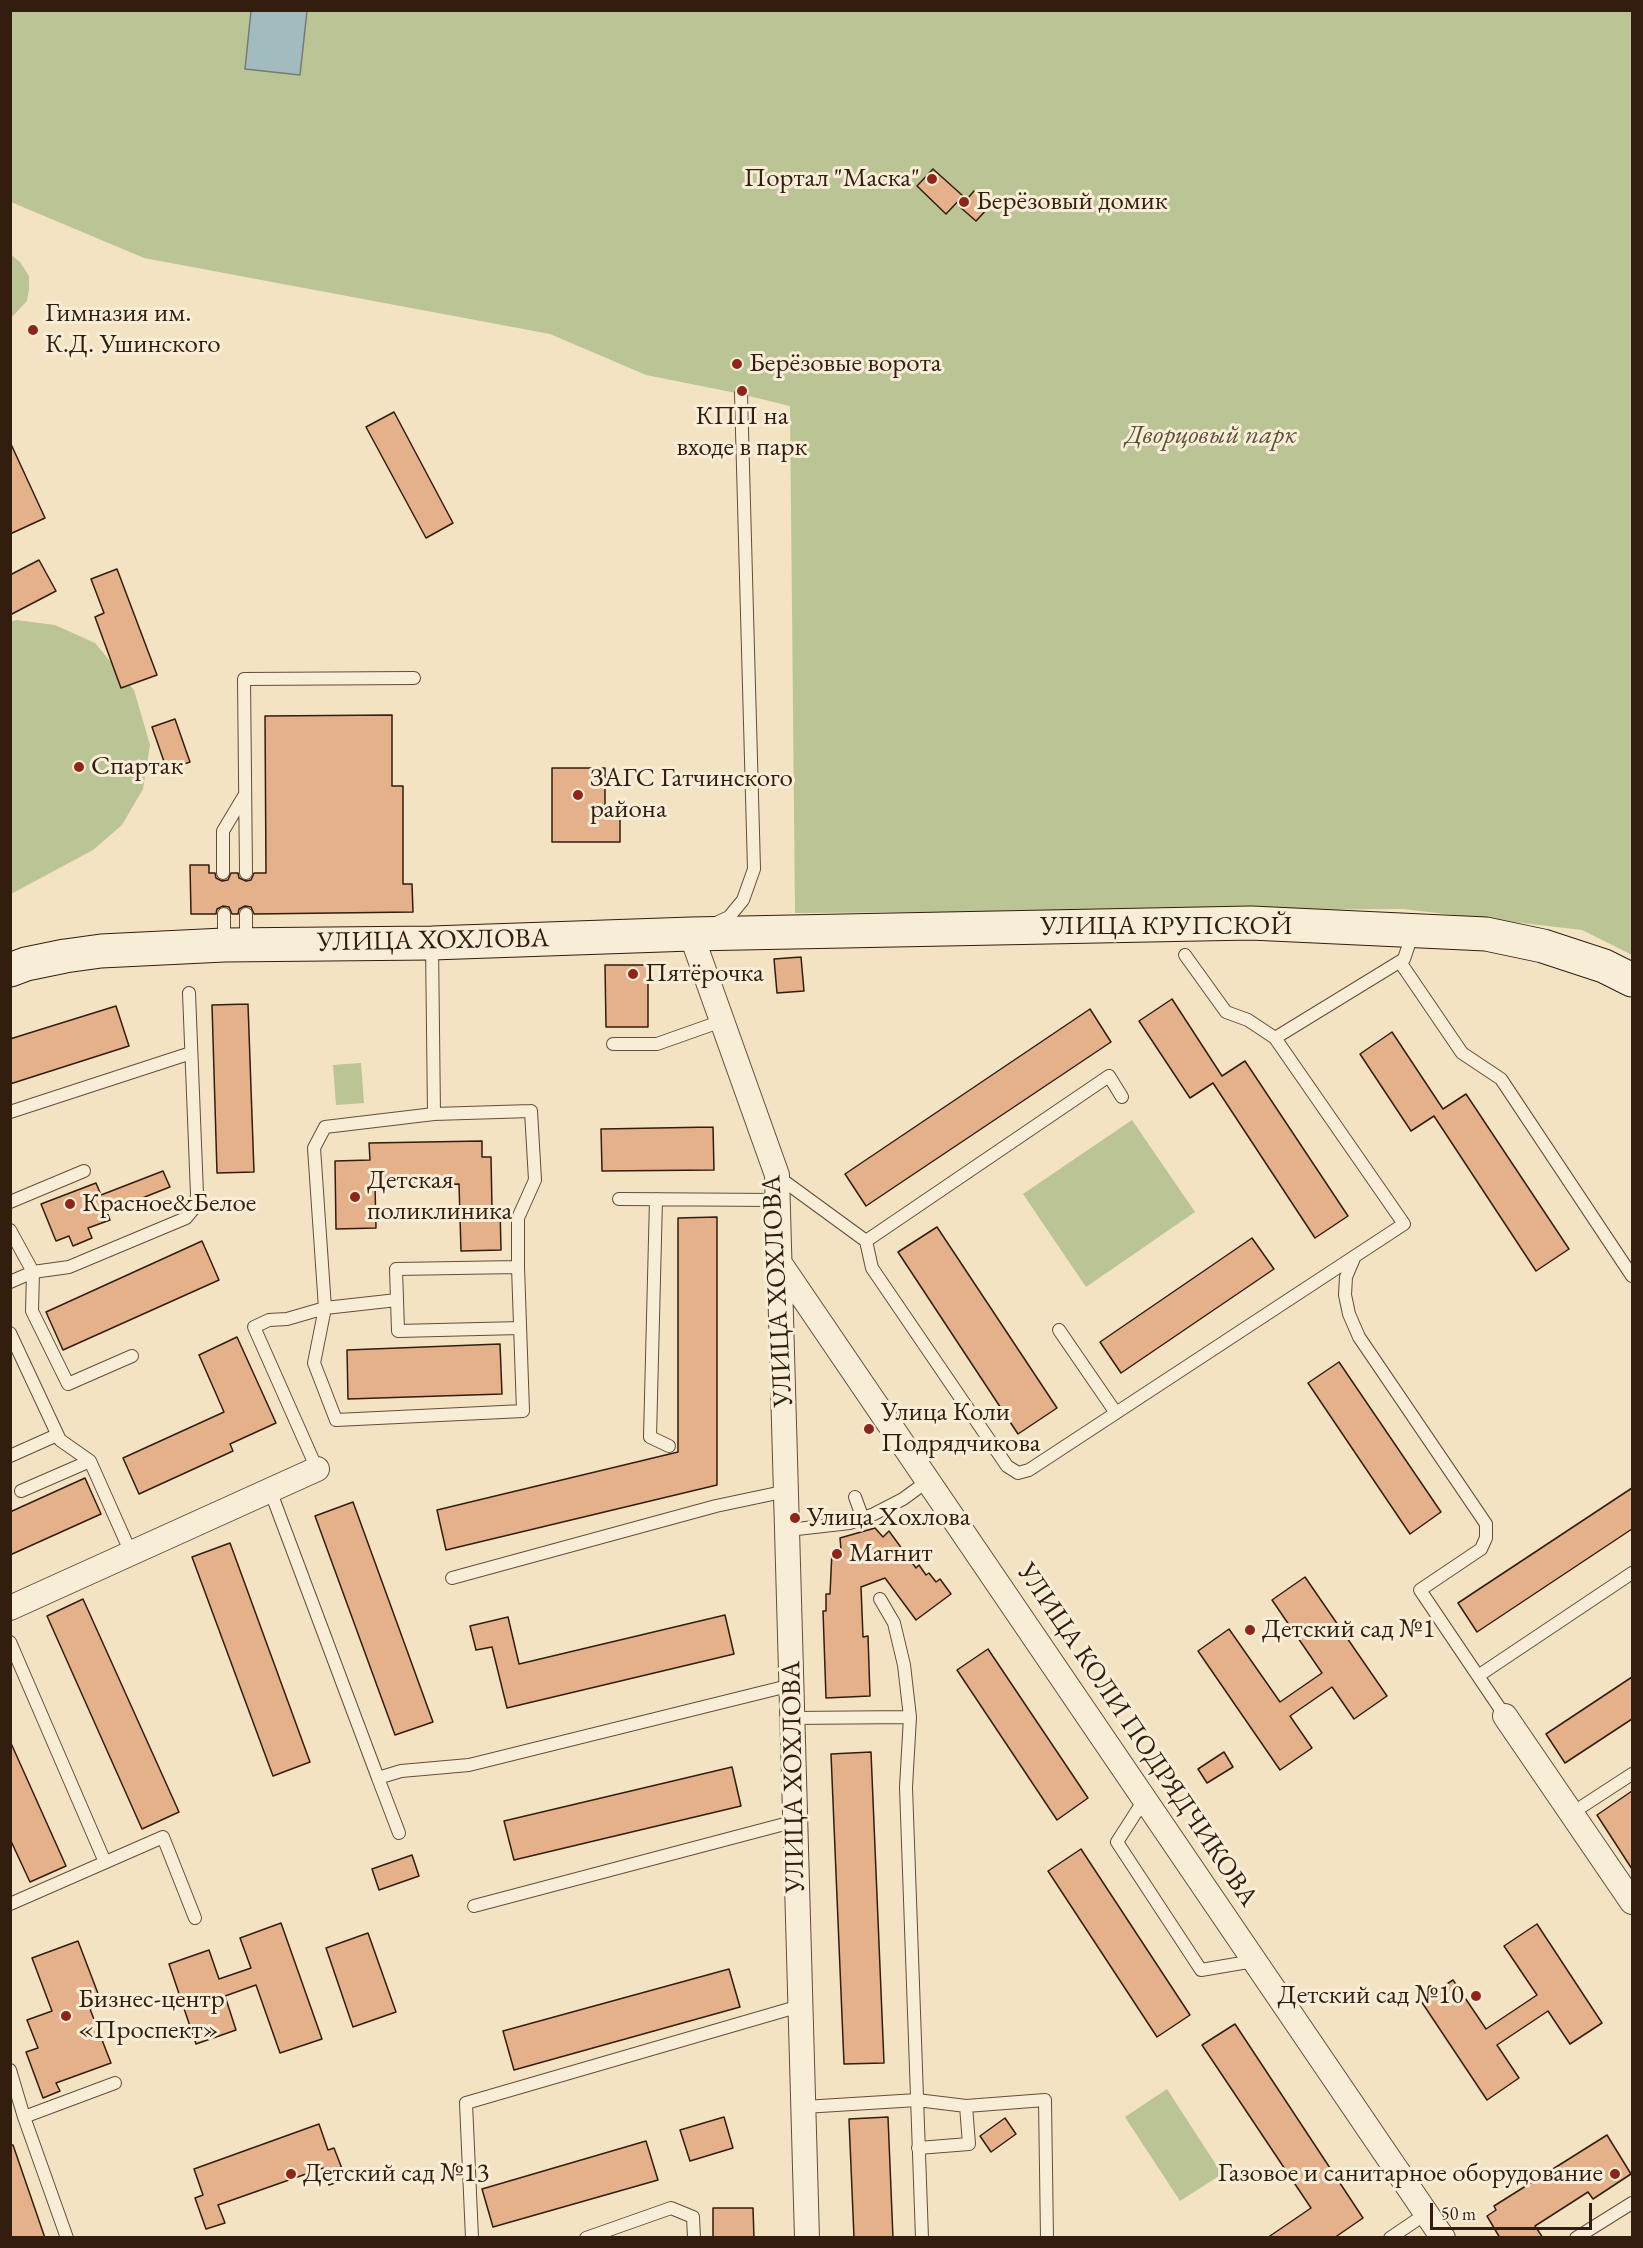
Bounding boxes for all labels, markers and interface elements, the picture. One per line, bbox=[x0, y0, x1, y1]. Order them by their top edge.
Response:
place label: Портал "Маска" bbox=[744, 163, 920, 195]
marker: Портал "Маска" bbox=[925, 172, 939, 186]
place label: Берёзовый домик bbox=[976, 186, 1168, 218]
marker: Берёзовый домик bbox=[957, 195, 971, 209]
place label: Гимназия им. К.Д. Ушинского bbox=[45, 298, 221, 361]
marker: Гимназия им. К.Д. Ушинского bbox=[26, 323, 40, 337]
place label: Берёзовые ворота bbox=[749, 348, 942, 380]
marker: Берёзовые ворота bbox=[730, 357, 744, 371]
marker: КПП на входе в парк bbox=[735, 384, 749, 398]
place label: КПП на входе в парк bbox=[676, 401, 808, 464]
park label: Дворцовый парк bbox=[1125, 420, 1297, 452]
place label: Спартак bbox=[91, 751, 183, 783]
marker: Спартак bbox=[72, 760, 86, 774]
place label: ЗАГС Гатчинского района bbox=[590, 763, 793, 826]
marker: ЗАГС Гатчинского района bbox=[571, 788, 585, 802]
street label: УЛИЦА КРУПСКОЙ bbox=[1040, 911, 1292, 943]
street label: УЛИЦА ХОХЛОВА bbox=[317, 923, 549, 959]
place label: Пятёрочка bbox=[645, 958, 764, 990]
marker: Пятёрочка bbox=[626, 967, 640, 981]
place label: Детская поликлиника bbox=[367, 1165, 512, 1228]
street label: УЛИЦА ХОХЛОВА bbox=[756, 1174, 800, 1408]
place label: Красное&Белое bbox=[82, 1188, 256, 1220]
marker: Детская поликлиника bbox=[348, 1190, 362, 1204]
marker: Красное&Белое bbox=[63, 1197, 77, 1211]
place label: Улица Коли Подрядчикова bbox=[881, 1397, 1041, 1460]
marker: Улица Коли Подрядчикова bbox=[862, 1422, 876, 1436]
place label: Улица Хохлова bbox=[807, 1502, 970, 1534]
marker: Улица Хохлова bbox=[788, 1511, 802, 1525]
place label: Магнит bbox=[849, 1538, 933, 1570]
marker: Магнит bbox=[830, 1547, 844, 1561]
street label: УЛИЦА КОЛИ ПОДРЯДЧИКОВА bbox=[1010, 1557, 1264, 1913]
place label: Детский сад №1 bbox=[1262, 1614, 1435, 1646]
marker: Детский сад №1 bbox=[1243, 1623, 1257, 1637]
street label: УЛИЦА ХОХЛОВА bbox=[776, 1661, 812, 1893]
place label: Детский сад №10 bbox=[1278, 1980, 1464, 2012]
place label: Бизнес-центр «Проспект» bbox=[78, 1984, 225, 2047]
marker: Детский сад №10 bbox=[1469, 1989, 1483, 2003]
marker: Бизнес-центр «Проспект» bbox=[59, 2009, 73, 2023]
place label: Детский сад №13 bbox=[303, 2158, 489, 2190]
place label: Газовое и санитарное оборудование bbox=[1218, 2158, 1603, 2190]
marker: Детский сад №13 bbox=[284, 2167, 298, 2181]
marker: Газовое и санитарное оборудование bbox=[1608, 2167, 1622, 2181]
scale bar bbox=[1433, 2191, 1595, 2229]
text: 50 m bbox=[1441, 2202, 1476, 2225]

